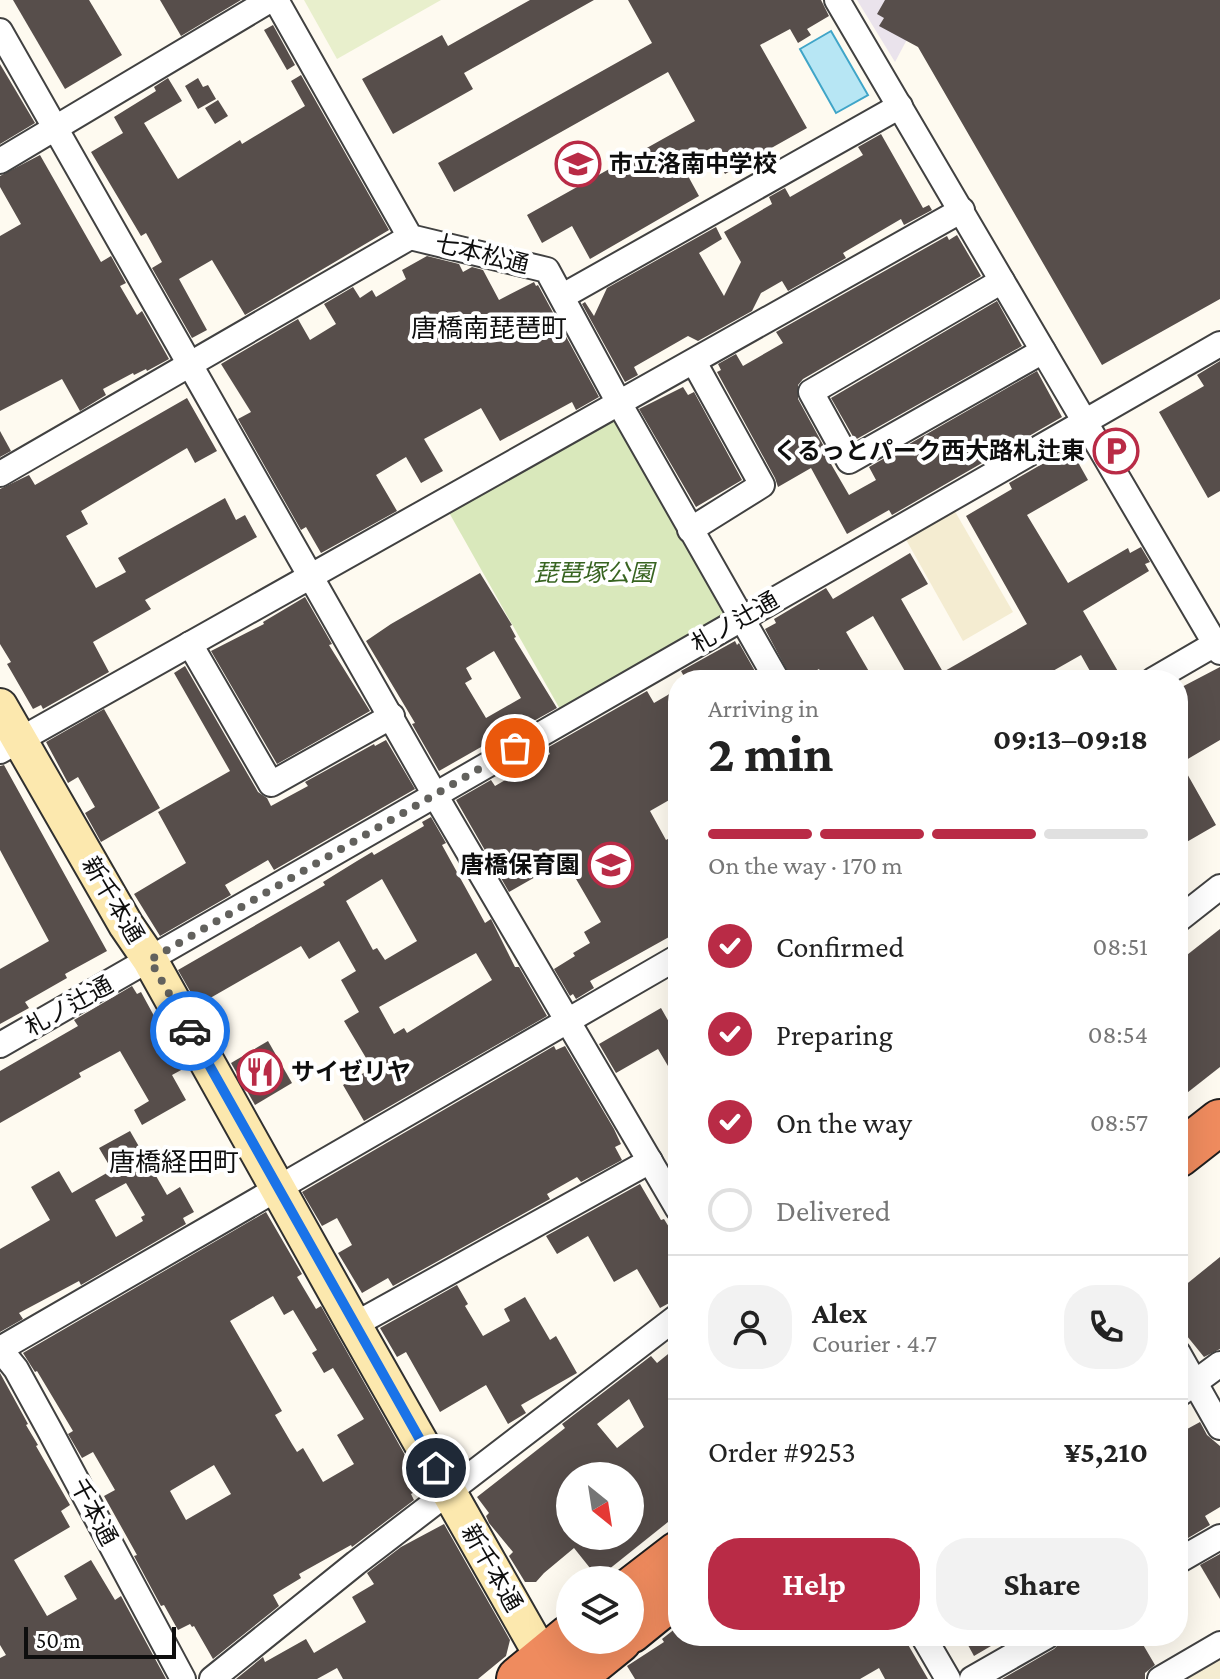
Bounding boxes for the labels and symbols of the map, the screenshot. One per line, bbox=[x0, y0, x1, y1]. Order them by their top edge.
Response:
school or university icon: 市立洛南中学校 bbox=[554, 140, 602, 188]
place label: 市立洛南中学校 bbox=[609, 150, 777, 177]
street label: 七本松通 bbox=[432, 229, 532, 278]
district label: 唐橋南琵琶町 bbox=[411, 314, 567, 343]
parking icon: くるっとパーク西大路札辻東 bbox=[1092, 427, 1140, 475]
place label: くるっとパーク西大路札辻東 bbox=[773, 437, 1085, 464]
park label: 琵琶塚公園 bbox=[534, 559, 657, 586]
street label: 札ノ辻通 bbox=[686, 586, 783, 657]
pin bbox=[481, 714, 549, 782]
school or university icon: 唐橋保育園 bbox=[587, 841, 635, 889]
place label: 唐橋保育園 bbox=[460, 851, 580, 878]
street label: 新千本通 bbox=[77, 852, 150, 948]
street label: 札ノ辻通 bbox=[20, 970, 117, 1041]
courier bbox=[150, 991, 230, 1071]
restaurant icon: サイゼリヤ bbox=[236, 1048, 284, 1096]
place label: サイゼリヤ bbox=[291, 1058, 411, 1085]
district label: 唐橋経田町 bbox=[109, 1148, 239, 1177]
pin bbox=[402, 1434, 470, 1502]
north arrow bbox=[556, 1462, 644, 1550]
street label: 千本通 bbox=[66, 1474, 123, 1550]
street label: 新千本通 bbox=[457, 1519, 528, 1616]
scale bar bbox=[24, 1623, 176, 1659]

